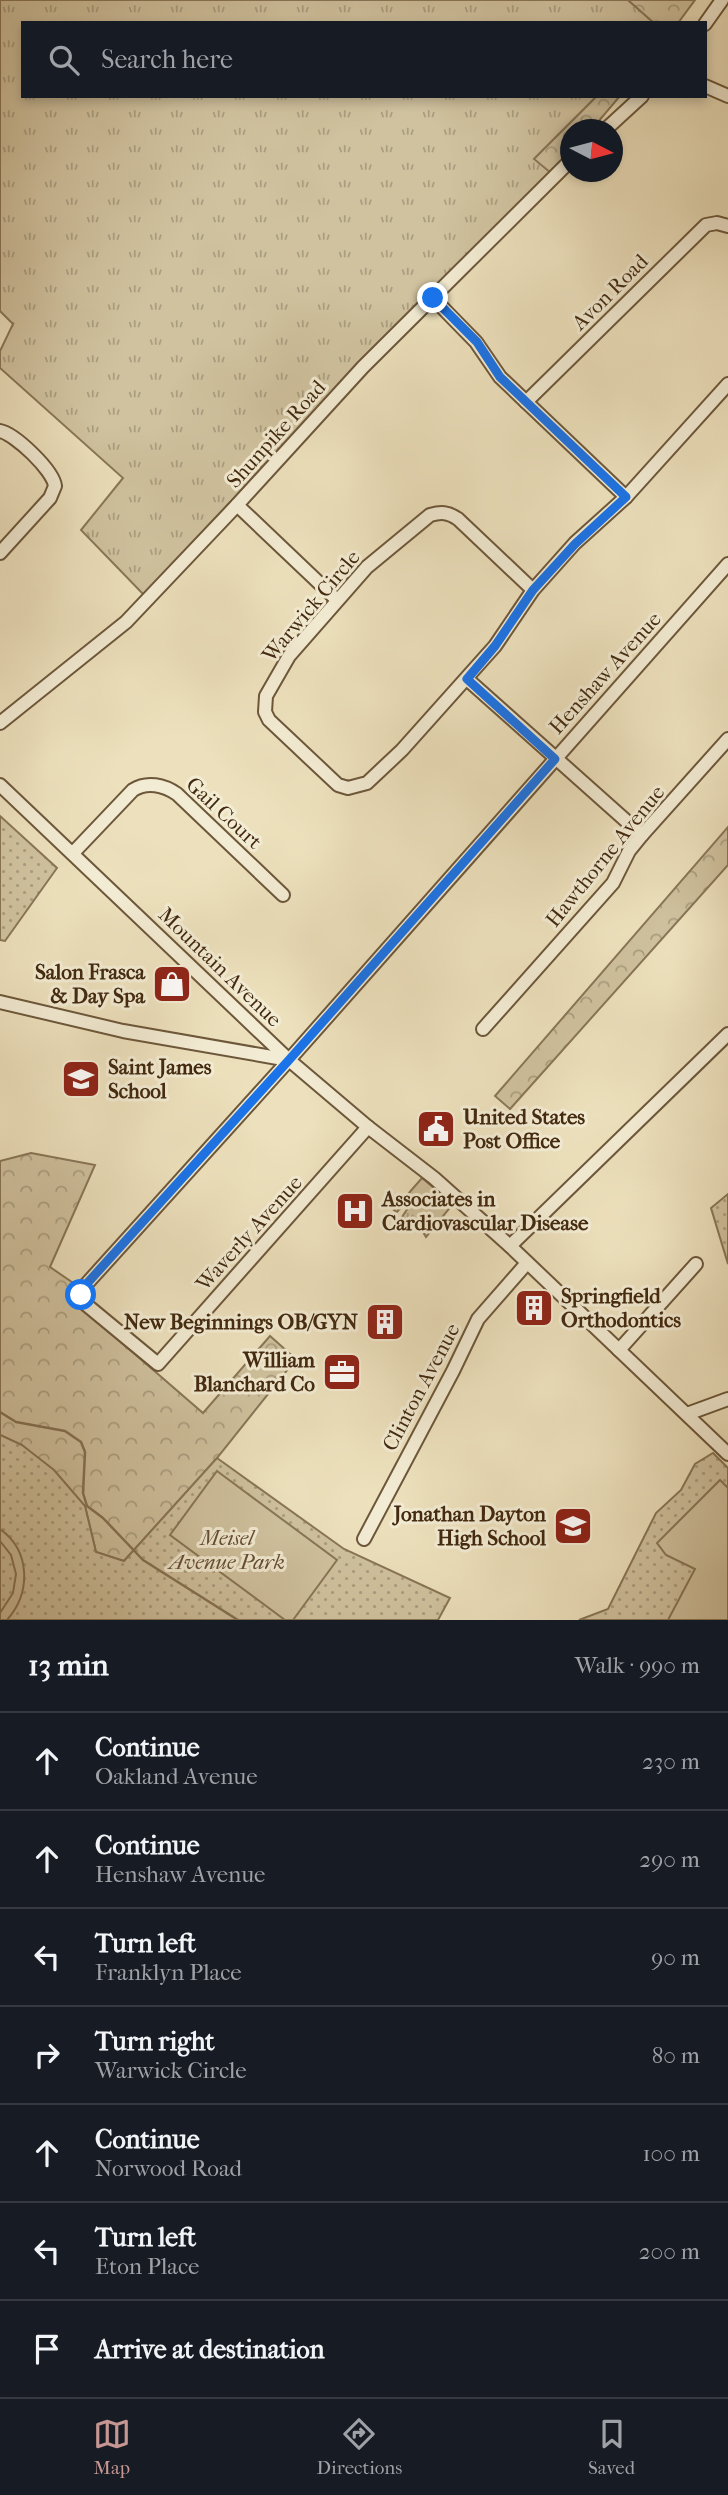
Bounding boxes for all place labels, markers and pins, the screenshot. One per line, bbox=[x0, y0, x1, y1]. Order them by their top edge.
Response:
place label: Salon Frasca & Day Spa bbox=[35, 960, 146, 1008]
shop icon: Salon Frasca & Day Spa bbox=[151, 963, 193, 1005]
place label: Saint James School bbox=[108, 1055, 212, 1103]
school or university icon: Saint James School bbox=[60, 1058, 102, 1100]
place label: United States Post Office bbox=[462, 1105, 585, 1153]
public building icon: United States Post Office bbox=[415, 1108, 457, 1150]
place label: Associates in Cardiovascular Disease bbox=[380, 1187, 589, 1235]
hospital icon: Associates in Cardiovascular Disease bbox=[334, 1190, 376, 1232]
place label: Springfield Orthodontics bbox=[561, 1284, 681, 1332]
building icon: Springfield Orthodontics bbox=[513, 1287, 555, 1329]
building icon: New Beginnings OB/GYN bbox=[364, 1301, 406, 1343]
place label: New Beginnings OB/GYN bbox=[124, 1310, 358, 1334]
place label: William Blanchard Co bbox=[194, 1348, 316, 1396]
office icon: William Blanchard Co bbox=[321, 1351, 363, 1393]
place label: Jonathan Dayton High School bbox=[392, 1502, 547, 1550]
school or university icon: Jonathan Dayton High School bbox=[552, 1505, 594, 1547]

